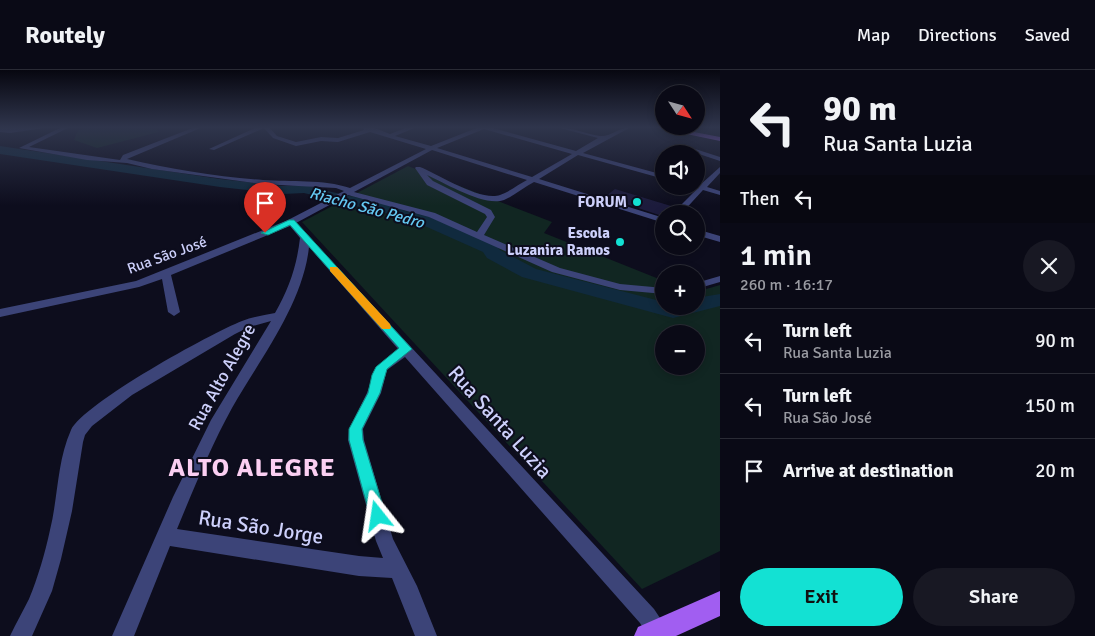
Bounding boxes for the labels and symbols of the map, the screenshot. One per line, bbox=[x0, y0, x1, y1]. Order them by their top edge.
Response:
north arrow bbox=[655, 85, 705, 135]
pin bbox=[244, 182, 286, 233]
water label: Riacho São Pedro bbox=[307, 183, 427, 233]
place label: FORUM bbox=[577, 193, 627, 211]
marker: FORUM bbox=[631, 196, 643, 208]
place label: Escola Luzanira Ramos bbox=[507, 224, 610, 259]
street label: Rua São José bbox=[125, 232, 209, 278]
marker: Escola Luzanira Ramos bbox=[614, 236, 626, 248]
street label: Rua Alto Alegre bbox=[184, 320, 260, 434]
street label: Rua Santa Luzia bbox=[443, 360, 557, 484]
district label: ALTO ALEGRE bbox=[168, 452, 336, 484]
position arrow bbox=[351, 489, 403, 541]
street label: Rua São Jorge bbox=[197, 504, 325, 550]

